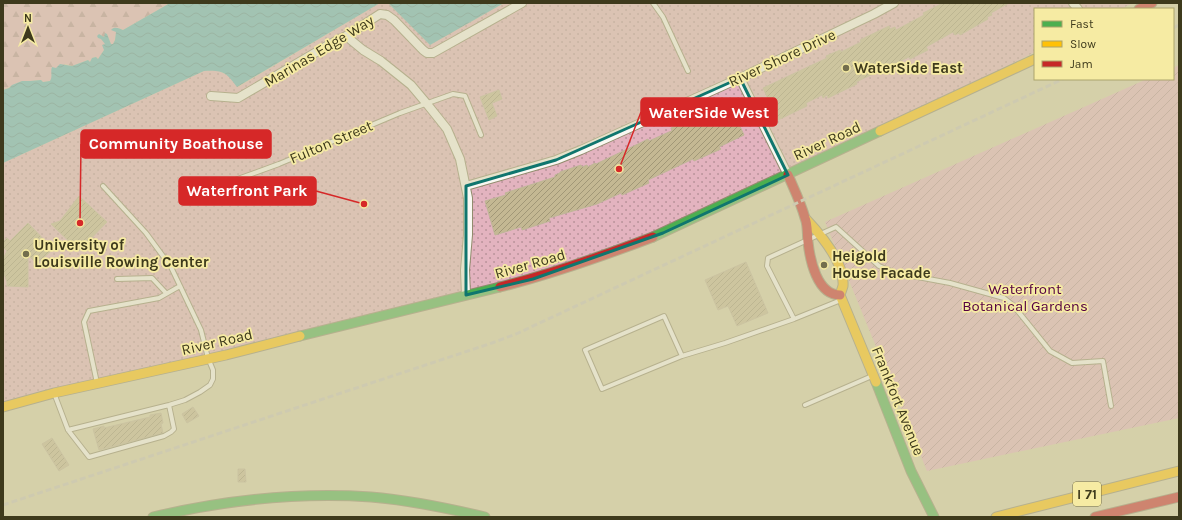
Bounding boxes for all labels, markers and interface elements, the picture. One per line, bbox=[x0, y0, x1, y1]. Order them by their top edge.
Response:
north arrow bbox=[8, 8, 48, 48]
legend bbox=[1034, 8, 1174, 80]
street label: Marinas Edge Way bbox=[261, 11, 377, 91]
text: N bbox=[24, 12, 32, 25]
text: Fast bbox=[1070, 17, 1094, 31]
street label: River Shore Drive bbox=[726, 25, 838, 91]
text: Slow bbox=[1070, 37, 1096, 51]
text: Jam bbox=[1070, 57, 1093, 71]
place label: WaterSide East bbox=[854, 59, 963, 77]
marker: WaterSide East bbox=[841, 63, 851, 73]
callout: WaterSide West bbox=[641, 98, 777, 126]
text: WaterSide West bbox=[649, 103, 769, 122]
street label: Fulton Street bbox=[287, 116, 376, 168]
street label: River Road bbox=[790, 118, 864, 164]
callout: Community Boathouse bbox=[81, 130, 271, 158]
text: Community Boathouse bbox=[89, 134, 263, 153]
callout: Waterfront Park bbox=[179, 177, 316, 205]
text: Waterfront Park bbox=[187, 181, 308, 200]
place label: University of Louisville Rowing Center bbox=[34, 236, 209, 271]
street label: River Road bbox=[493, 245, 567, 283]
place label: Heigold House Facade bbox=[832, 247, 931, 282]
marker: University of Louisville Rowing Center bbox=[21, 249, 31, 259]
marker: Heigold House Facade bbox=[819, 260, 829, 270]
park label: Waterfront Botanical Gardens bbox=[962, 280, 1088, 315]
street label: River Road bbox=[180, 325, 254, 359]
street label: Frankfort Avenue bbox=[868, 344, 928, 458]
road number: I 71 bbox=[1073, 482, 1101, 506]

